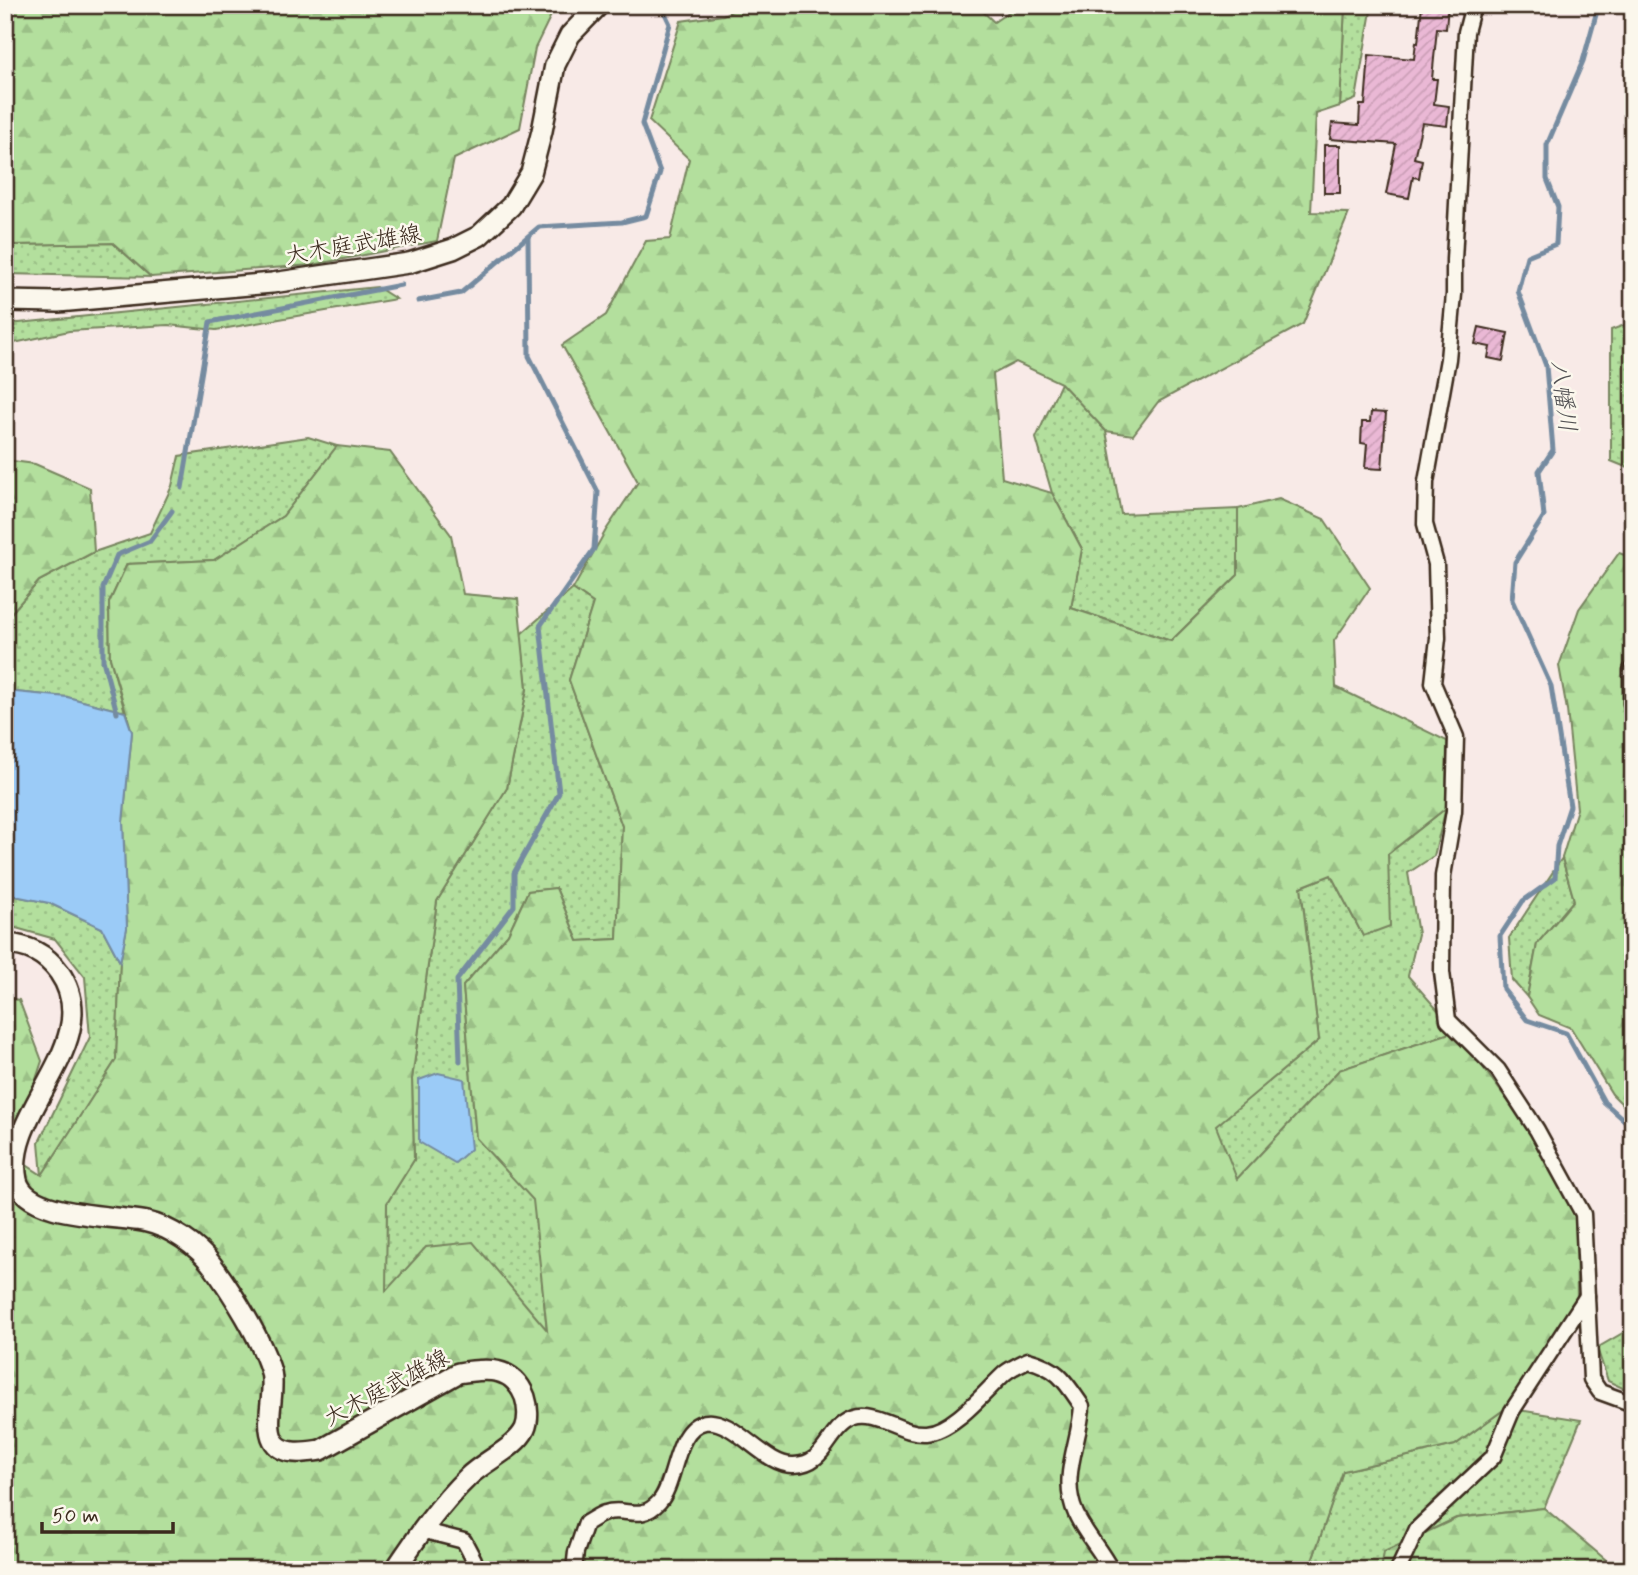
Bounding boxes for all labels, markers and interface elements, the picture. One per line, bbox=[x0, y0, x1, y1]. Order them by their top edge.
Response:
street label: 大木庭武雄線 bbox=[283, 219, 424, 273]
water label: 八幡川 bbox=[1543, 359, 1582, 434]
street label: 大木庭武雄線 bbox=[319, 1343, 455, 1434]
scale bar bbox=[42, 1491, 173, 1535]
text: 50 m bbox=[52, 1502, 99, 1530]

